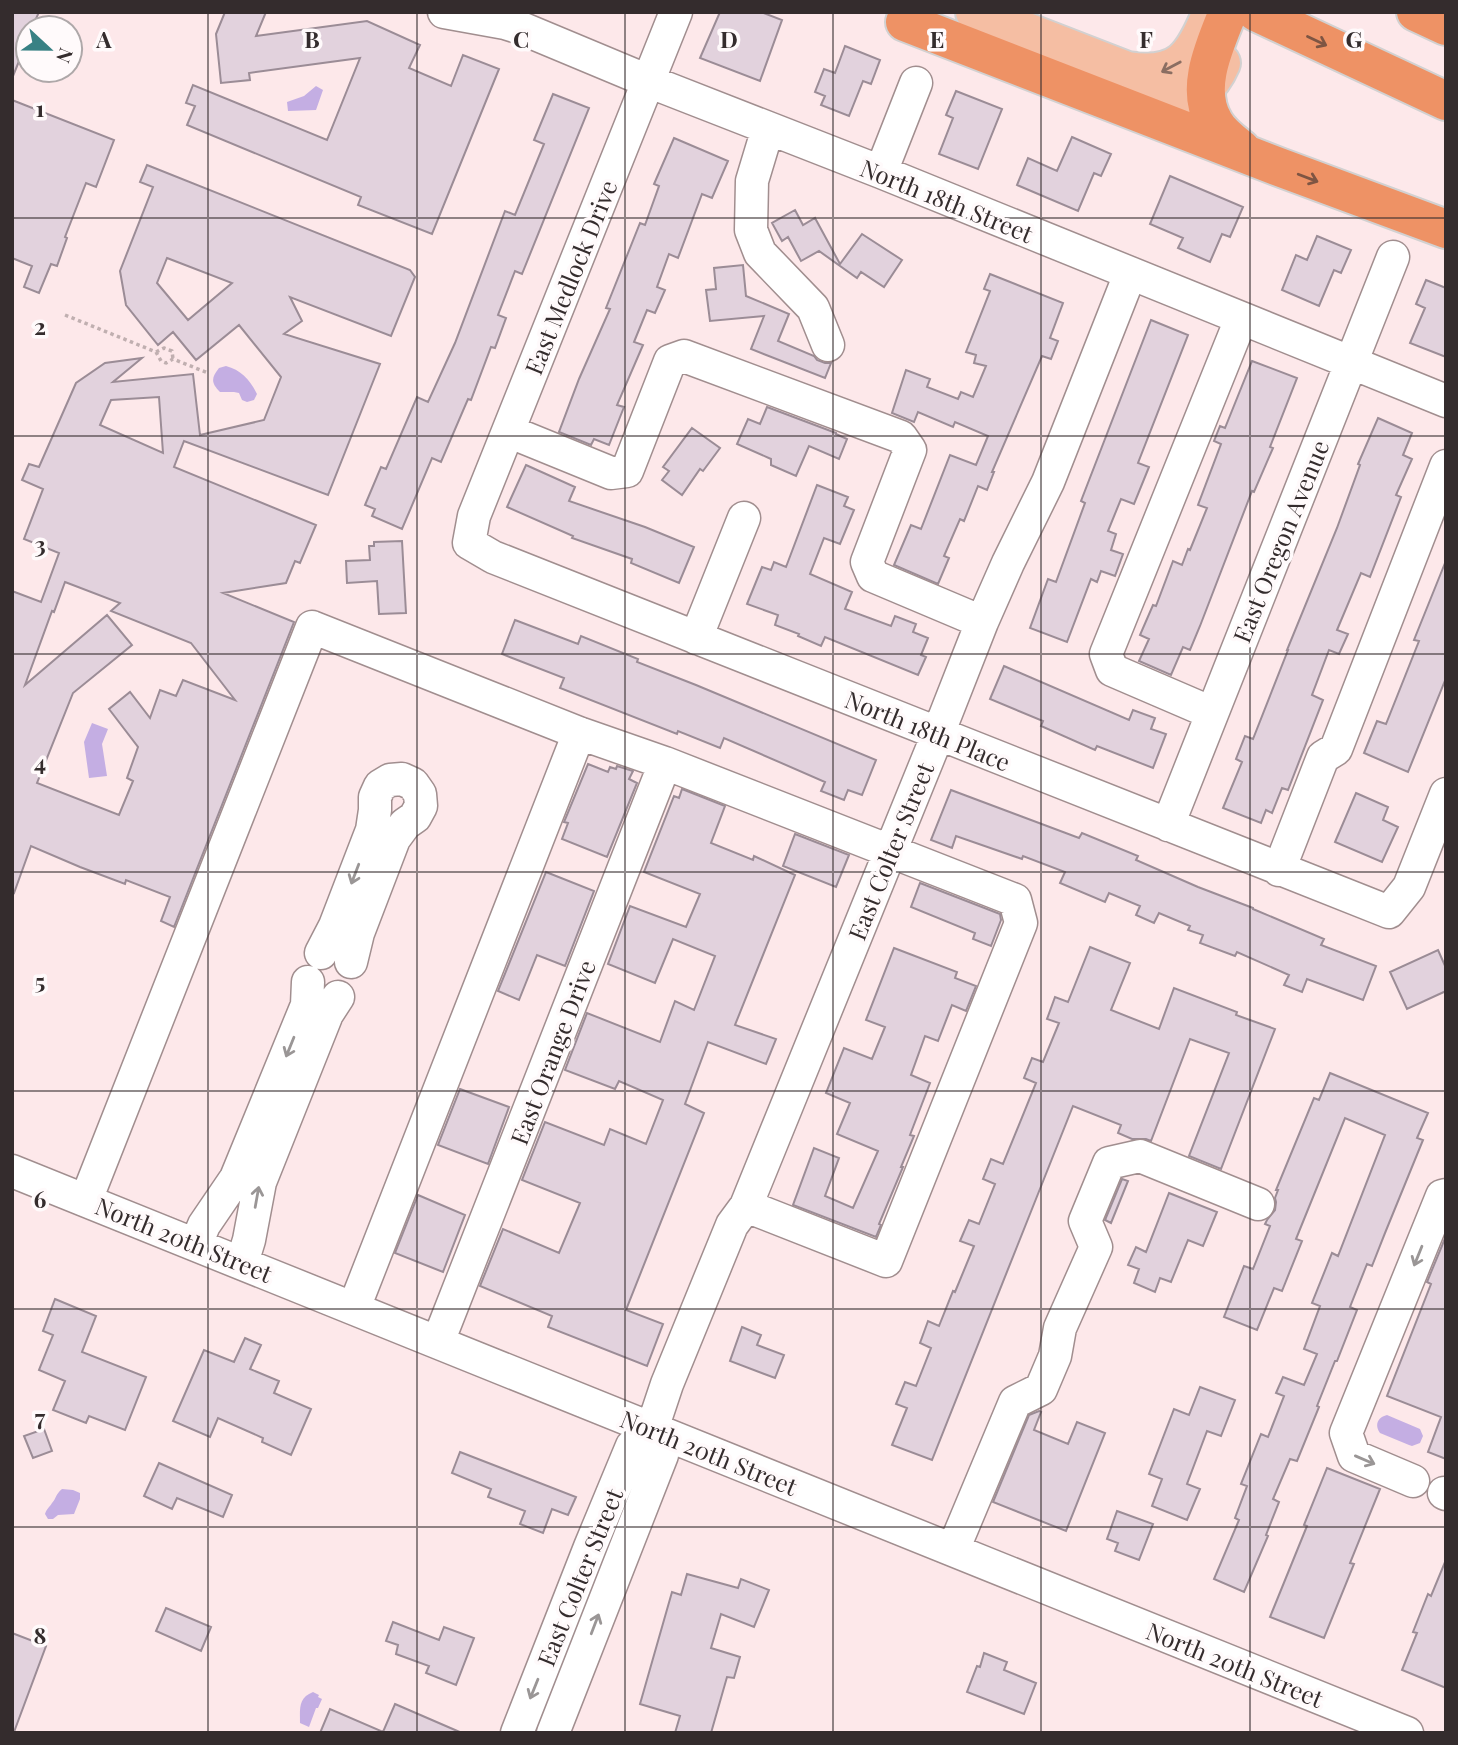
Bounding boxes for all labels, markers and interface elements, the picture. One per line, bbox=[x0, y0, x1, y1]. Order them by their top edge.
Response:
north arrow bbox=[14, 14, 84, 84]
text: A bbox=[95, 23, 112, 54]
text: B bbox=[304, 23, 320, 54]
text: C bbox=[513, 23, 529, 54]
text: D bbox=[720, 23, 738, 54]
text: E bbox=[930, 23, 944, 54]
text: F bbox=[1139, 23, 1153, 54]
text: G bbox=[1346, 23, 1363, 54]
one-way arrow bbox=[1306, 35, 1328, 48]
text: N bbox=[51, 45, 80, 67]
one-way arrow bbox=[1162, 60, 1182, 74]
text: 1 bbox=[36, 92, 45, 123]
street label: North 18th Street bbox=[856, 151, 1038, 249]
one-way arrow bbox=[1297, 173, 1319, 185]
street label: East Medlock Drive bbox=[516, 175, 624, 379]
text: 2 bbox=[34, 310, 46, 341]
street label: East Oregon Avenue bbox=[1225, 435, 1335, 647]
text: 3 bbox=[34, 528, 46, 559]
street label: North 18th Place bbox=[841, 682, 1015, 778]
text: 4 bbox=[34, 746, 46, 777]
street label: East Colter Street bbox=[840, 757, 940, 945]
one-way arrow bbox=[347, 863, 360, 885]
street label: East Orange Drive bbox=[502, 955, 602, 1149]
text: 5 bbox=[35, 965, 45, 996]
one-way arrow bbox=[282, 1036, 295, 1057]
text: 6 bbox=[34, 1183, 47, 1214]
one-way arrow bbox=[251, 1186, 264, 1209]
street label: North 20th Street bbox=[91, 1189, 278, 1289]
one-way arrow bbox=[1410, 1244, 1423, 1266]
text: 7 bbox=[35, 1401, 46, 1432]
street label: North 20th Street bbox=[616, 1402, 803, 1502]
one-way arrow bbox=[1354, 1454, 1376, 1467]
street label: East Colter Street bbox=[529, 1483, 629, 1671]
one-way arrow bbox=[590, 1613, 603, 1635]
street label: North 20th Street bbox=[1142, 1614, 1329, 1714]
text: 8 bbox=[34, 1619, 46, 1650]
one-way arrow bbox=[526, 1678, 539, 1699]

